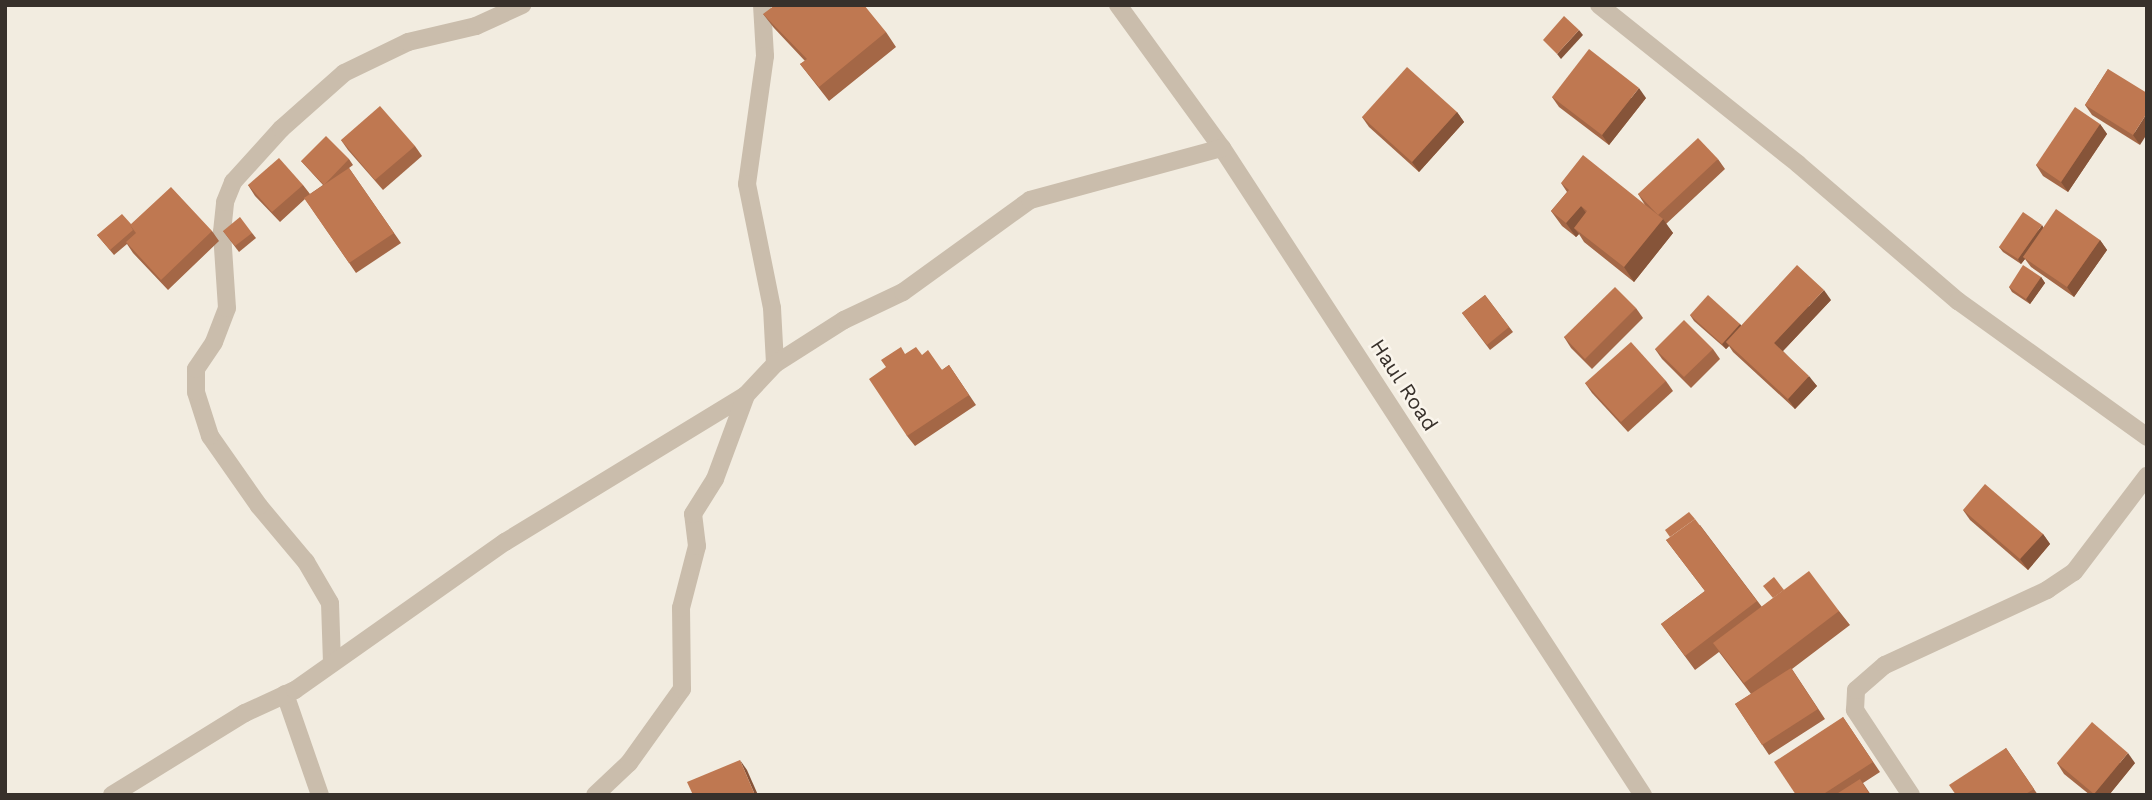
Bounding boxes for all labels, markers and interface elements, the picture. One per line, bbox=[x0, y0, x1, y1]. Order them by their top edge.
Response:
street label: Haul Road bbox=[1365, 334, 1443, 436]

